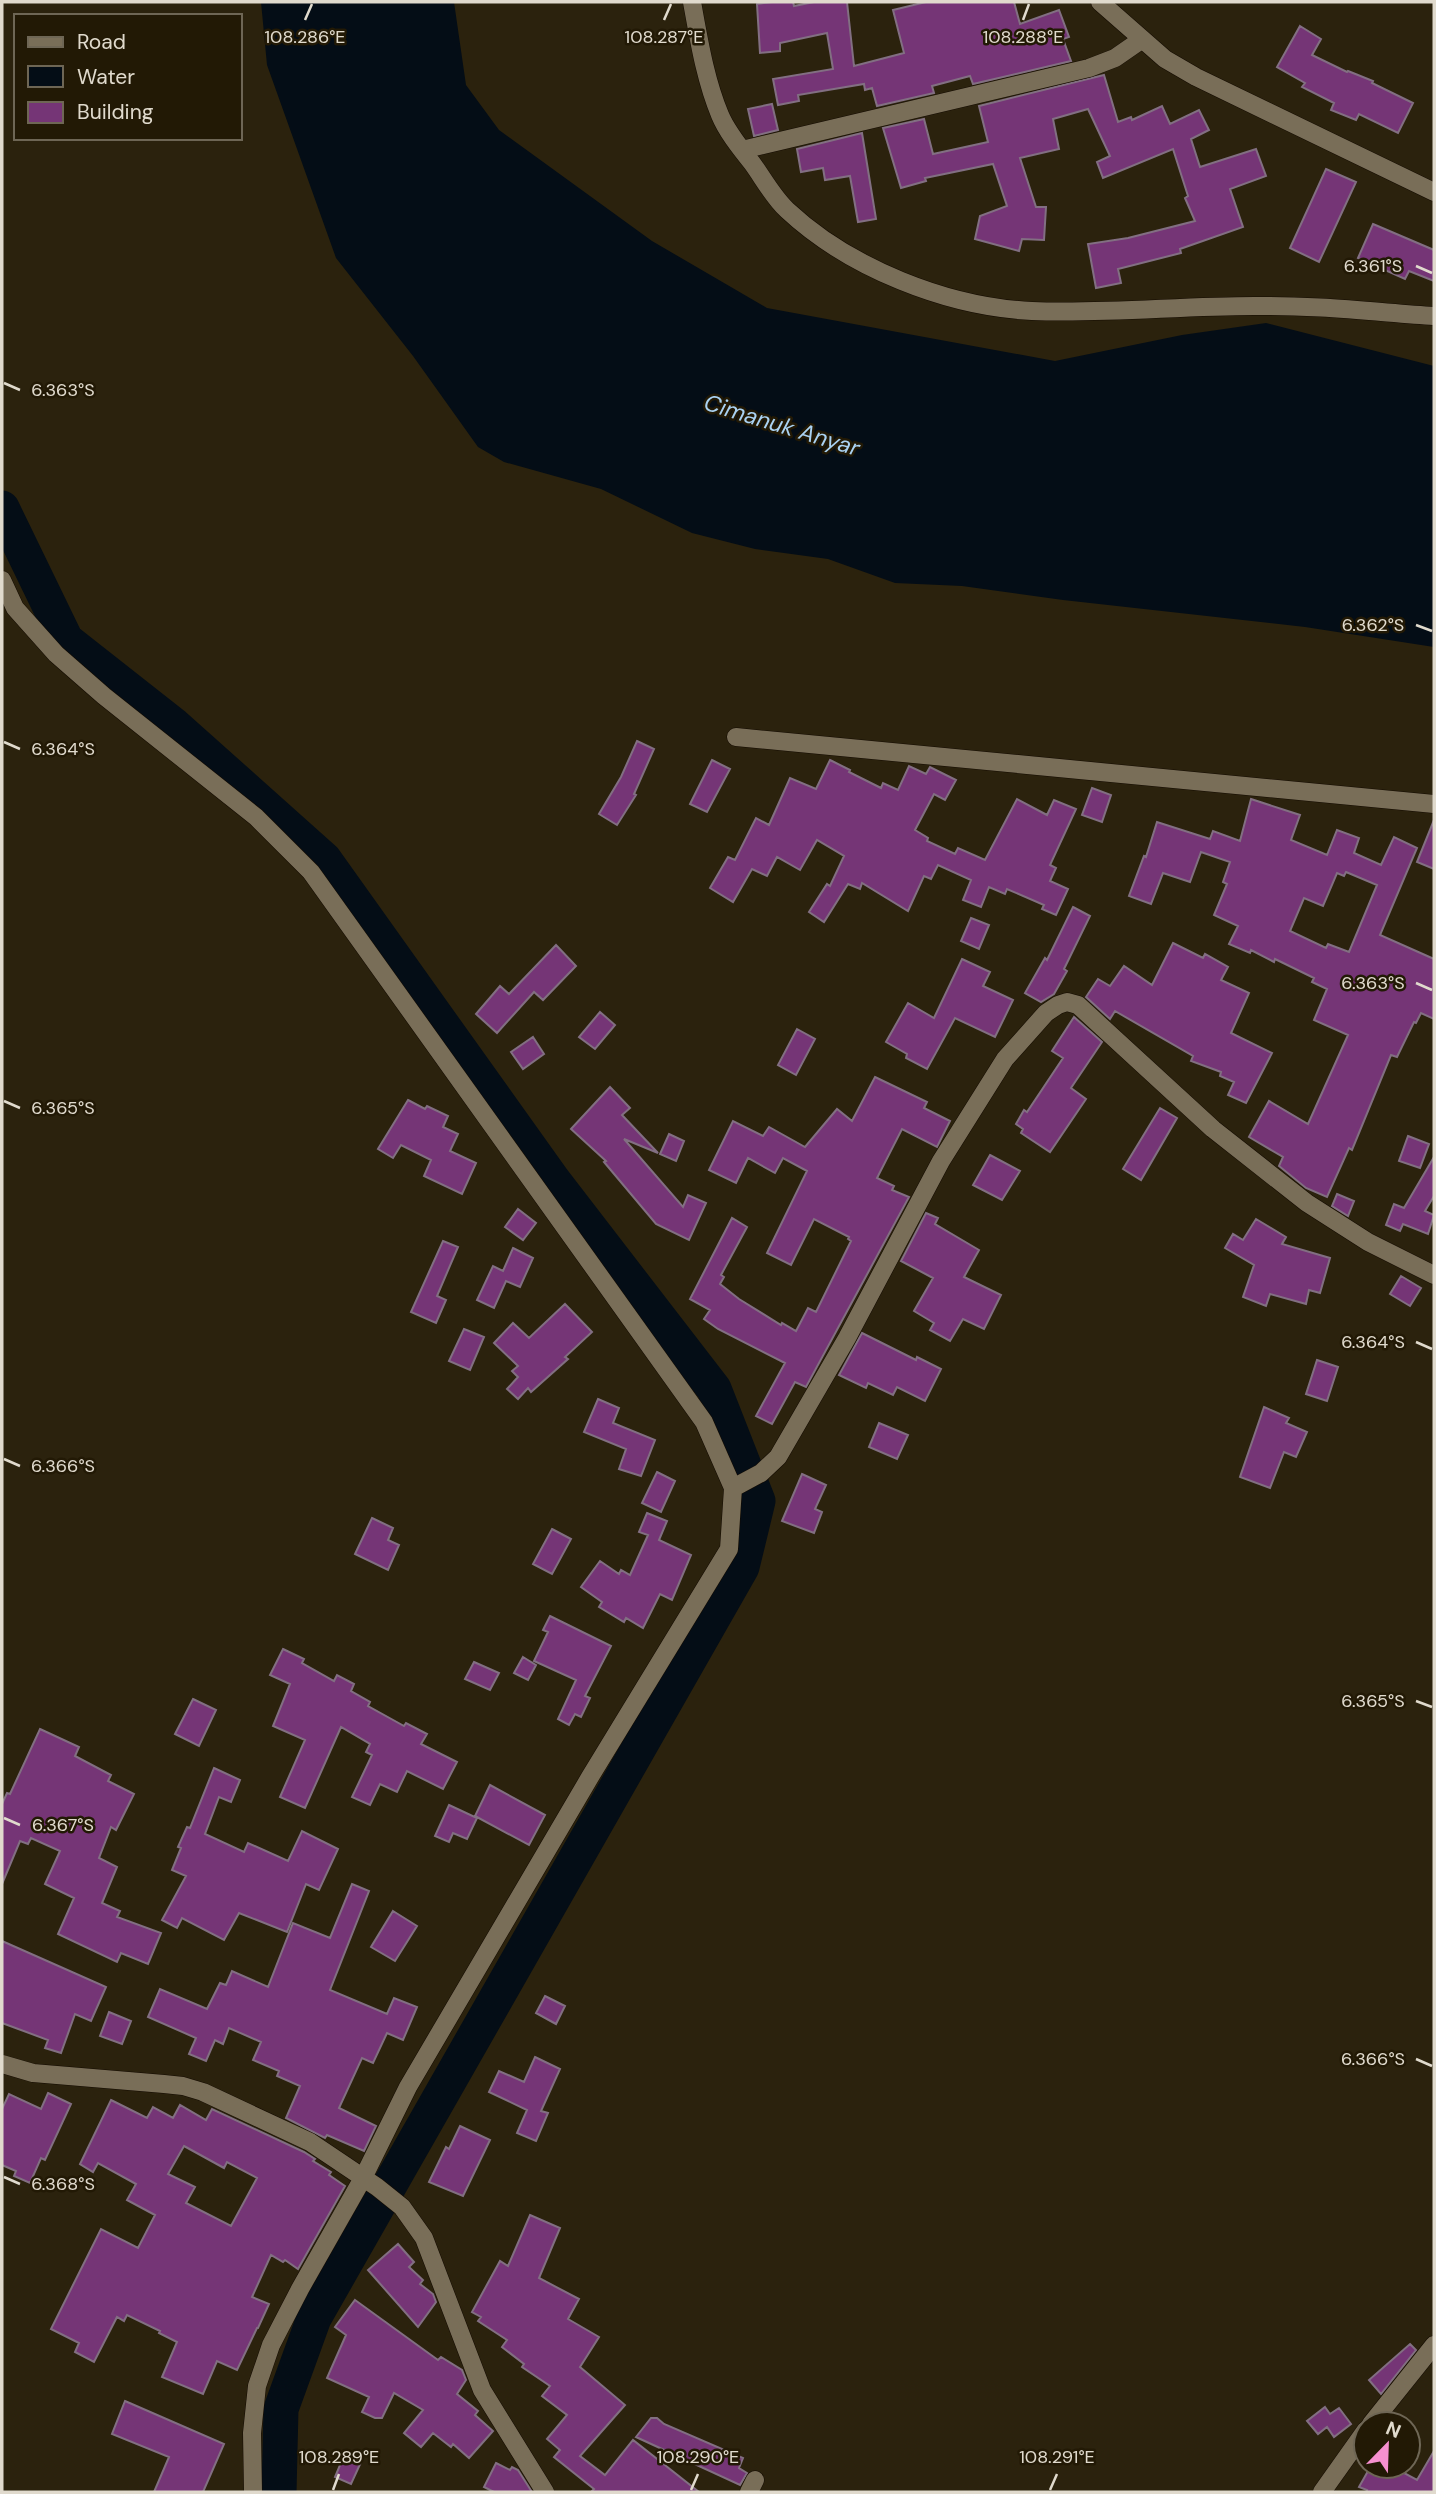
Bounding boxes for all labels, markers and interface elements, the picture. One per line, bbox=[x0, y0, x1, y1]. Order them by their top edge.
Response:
legend bbox=[14, 14, 242, 140]
text: 108.286°E bbox=[264, 25, 346, 49]
text: 108.287°E bbox=[625, 25, 703, 49]
text: 108.288°E bbox=[983, 25, 1063, 49]
text: Road bbox=[77, 28, 126, 56]
text: Water bbox=[77, 63, 135, 91]
text: Building bbox=[77, 98, 154, 126]
text: 6.361°S bbox=[1344, 254, 1402, 278]
text: 6.363°S bbox=[31, 378, 95, 402]
water label: Cimanuk Anyar bbox=[700, 387, 865, 463]
text: 6.362°S bbox=[1342, 613, 1404, 637]
text: 6.364°S bbox=[31, 737, 95, 761]
text: 6.363°S bbox=[1341, 971, 1405, 995]
text: 6.365°S bbox=[31, 1096, 95, 1120]
text: 6.364°S bbox=[1341, 1330, 1405, 1354]
text: 6.366°S bbox=[31, 1454, 95, 1478]
text: 6.365°S bbox=[1341, 1689, 1405, 1713]
text: 6.367°S bbox=[32, 1813, 94, 1837]
text: 6.366°S bbox=[1341, 2047, 1405, 2071]
text: 6.368°S bbox=[31, 2172, 95, 2196]
north arrow bbox=[1352, 2410, 1422, 2480]
text: N bbox=[1382, 2416, 1405, 2444]
text: 108.289°E bbox=[299, 2445, 379, 2469]
text: 108.290°E bbox=[657, 2445, 739, 2469]
text: 108.291°E bbox=[1019, 2445, 1095, 2469]

